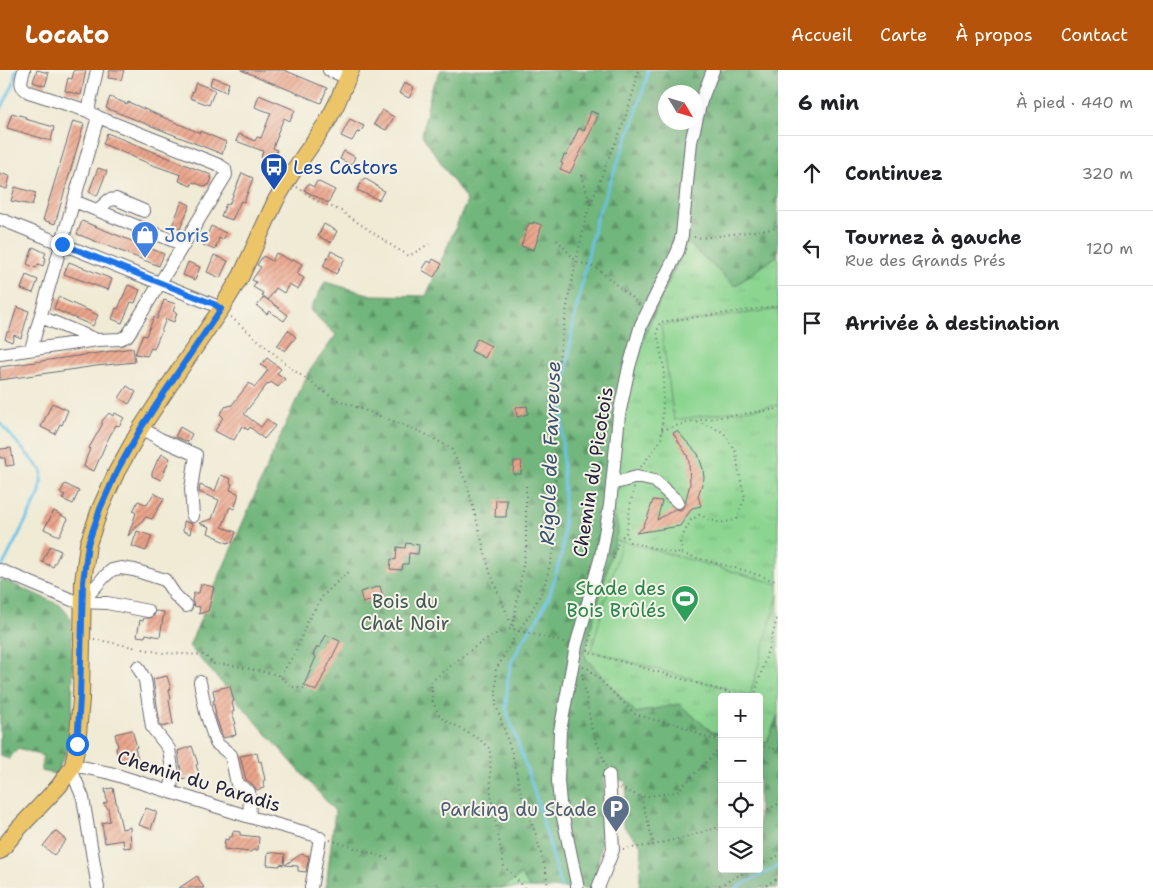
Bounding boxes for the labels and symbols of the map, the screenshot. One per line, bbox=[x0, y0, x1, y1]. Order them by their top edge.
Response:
north arrow bbox=[658, 85, 703, 130]
bus stop icon: Les Castors bbox=[259, 152, 289, 191]
place label: Les Castors bbox=[293, 155, 398, 180]
shop icon: Joris bbox=[130, 220, 160, 259]
place label: Joris bbox=[164, 223, 209, 248]
route end bbox=[51, 233, 74, 256]
water label: Rigole de Favreuse bbox=[534, 360, 566, 546]
street label: Chemin du Picotois bbox=[567, 385, 619, 559]
place label: Stade des Bois Brûlés bbox=[567, 576, 666, 623]
sports icon: Stade des Bois Brûlés bbox=[670, 584, 700, 623]
park label: Bois du Chat Noir bbox=[361, 589, 449, 636]
route start bbox=[66, 733, 89, 756]
street label: Chemin du Paradis bbox=[114, 744, 284, 818]
parking icon: Parking du Stade bbox=[601, 794, 631, 833]
place label: Parking du Stade bbox=[440, 797, 597, 822]

